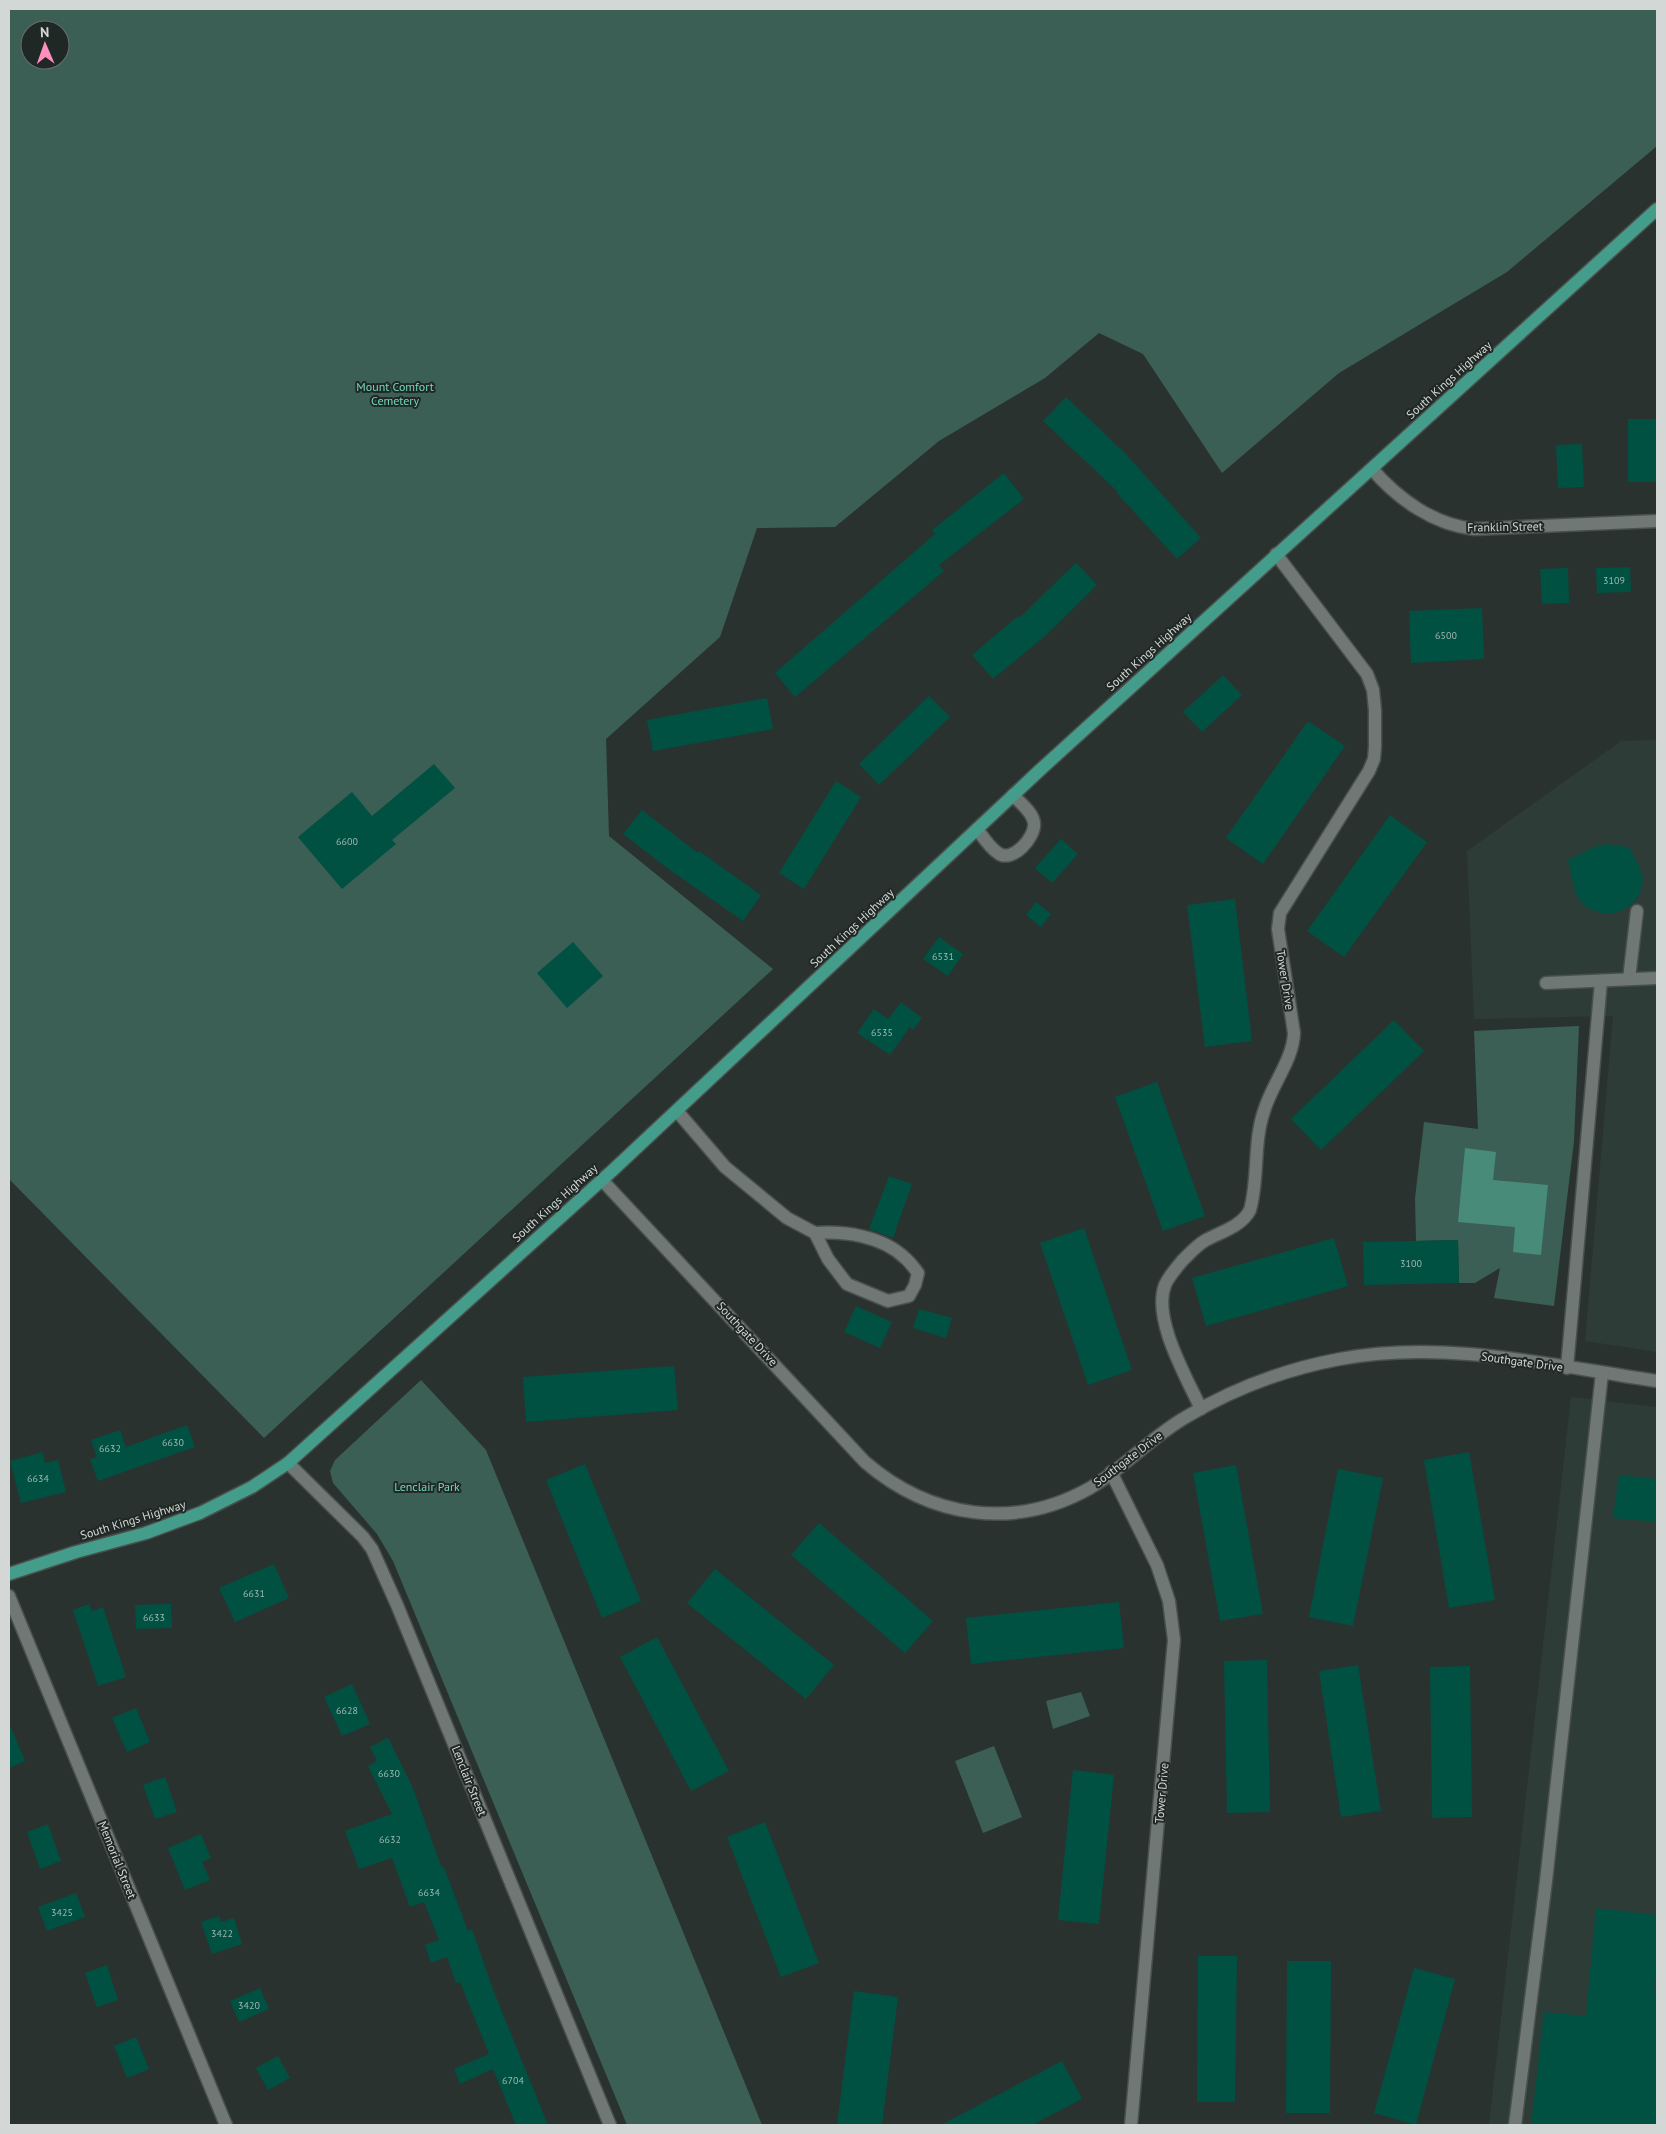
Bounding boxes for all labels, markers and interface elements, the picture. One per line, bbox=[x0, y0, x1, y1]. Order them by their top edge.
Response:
north arrow bbox=[20, 20, 70, 70]
text: N bbox=[40, 23, 49, 41]
street label: South Kings Highway bbox=[1403, 337, 1495, 422]
park label: Mount Comfort Cemetery bbox=[356, 379, 434, 408]
street label: Franklin Street bbox=[1467, 518, 1543, 535]
house number: 3109 bbox=[1603, 574, 1625, 587]
street label: South Kings Highway bbox=[1103, 609, 1195, 694]
house number: 6500 bbox=[1435, 629, 1457, 642]
house number: 6600 bbox=[336, 835, 358, 848]
street label: South Kings Highway bbox=[806, 885, 897, 970]
street label: Tower Drive bbox=[1273, 949, 1298, 1011]
house number: 6531 bbox=[932, 950, 954, 963]
house number: 6535 bbox=[871, 1026, 893, 1039]
street label: South Kings Highway bbox=[509, 1160, 601, 1245]
house number: 3100 bbox=[1400, 1257, 1422, 1270]
street label: Southgate Drive bbox=[714, 1298, 781, 1369]
street label: Southgate Drive bbox=[1480, 1348, 1564, 1375]
street label: Southgate Drive bbox=[1090, 1428, 1165, 1489]
house number: 6630 bbox=[162, 1436, 184, 1449]
house number: 6632 bbox=[99, 1442, 121, 1455]
house number: 6634 bbox=[27, 1472, 49, 1485]
park label: Lenclair Park bbox=[394, 1479, 460, 1494]
street label: South Kings Highway bbox=[78, 1496, 188, 1543]
house number: 6631 bbox=[243, 1587, 265, 1600]
house number: 6633 bbox=[143, 1611, 165, 1624]
house number: 6628 bbox=[336, 1704, 358, 1717]
street label: Lenclair Street bbox=[449, 1744, 490, 1818]
street label: Tower Drive bbox=[1151, 1762, 1172, 1824]
house number: 6630 bbox=[378, 1767, 400, 1780]
street label: Memorial Street bbox=[95, 1819, 140, 1901]
house number: 6632 bbox=[379, 1833, 401, 1846]
house number: 6634 bbox=[418, 1886, 440, 1899]
house number: 3425 bbox=[51, 1906, 73, 1919]
house number: 3422 bbox=[211, 1927, 233, 1940]
house number: 3420 bbox=[238, 1999, 260, 2012]
house number: 6704 bbox=[502, 2074, 524, 2087]

